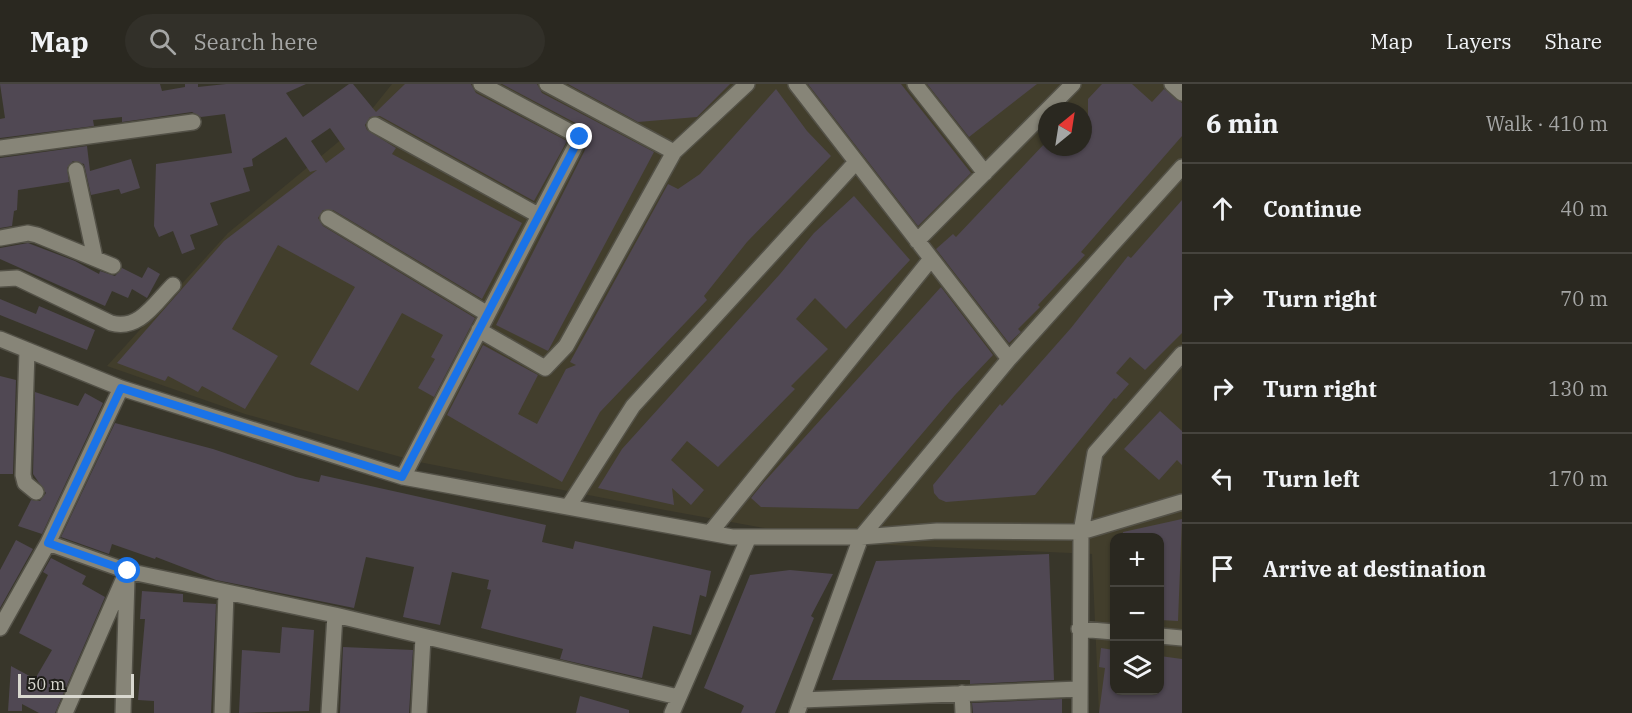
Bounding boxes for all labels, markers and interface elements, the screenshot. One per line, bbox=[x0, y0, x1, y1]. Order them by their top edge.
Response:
search box bbox=[125, 14, 545, 68]
text: Map bbox=[30, 23, 89, 60]
icon: search bbox=[146, 25, 179, 58]
text: Search here bbox=[194, 27, 318, 56]
text: Map bbox=[1370, 27, 1413, 55]
text: Layers bbox=[1446, 27, 1512, 55]
text: Share bbox=[1545, 27, 1602, 55]
north arrow bbox=[1038, 102, 1092, 156]
text: 6 min bbox=[1206, 106, 1279, 140]
text: Walk · 410 m bbox=[1486, 110, 1608, 137]
route end bbox=[566, 123, 592, 149]
icon: ahead bbox=[1206, 192, 1239, 225]
text: Continue bbox=[1263, 194, 1362, 223]
text: 40 m bbox=[1560, 195, 1608, 222]
icon: right bbox=[1206, 282, 1239, 315]
text: Turn right bbox=[1263, 284, 1377, 313]
text: 70 m bbox=[1560, 285, 1608, 312]
icon: right bbox=[1206, 372, 1239, 405]
text: Turn right bbox=[1263, 374, 1377, 403]
text: 130 m bbox=[1548, 375, 1608, 402]
icon: left bbox=[1206, 462, 1239, 495]
text: Turn left bbox=[1263, 464, 1359, 493]
text: 170 m bbox=[1548, 465, 1608, 492]
map controls bbox=[1110, 533, 1164, 695]
button: + bbox=[1110, 533, 1164, 587]
icon: arrive bbox=[1206, 552, 1239, 585]
text: Arrive at destination bbox=[1263, 554, 1486, 583]
route start bbox=[114, 557, 140, 583]
button: − bbox=[1110, 587, 1164, 641]
button: layers bbox=[1110, 641, 1164, 695]
scale bar bbox=[18, 671, 134, 698]
text: 50 m bbox=[27, 674, 65, 694]

